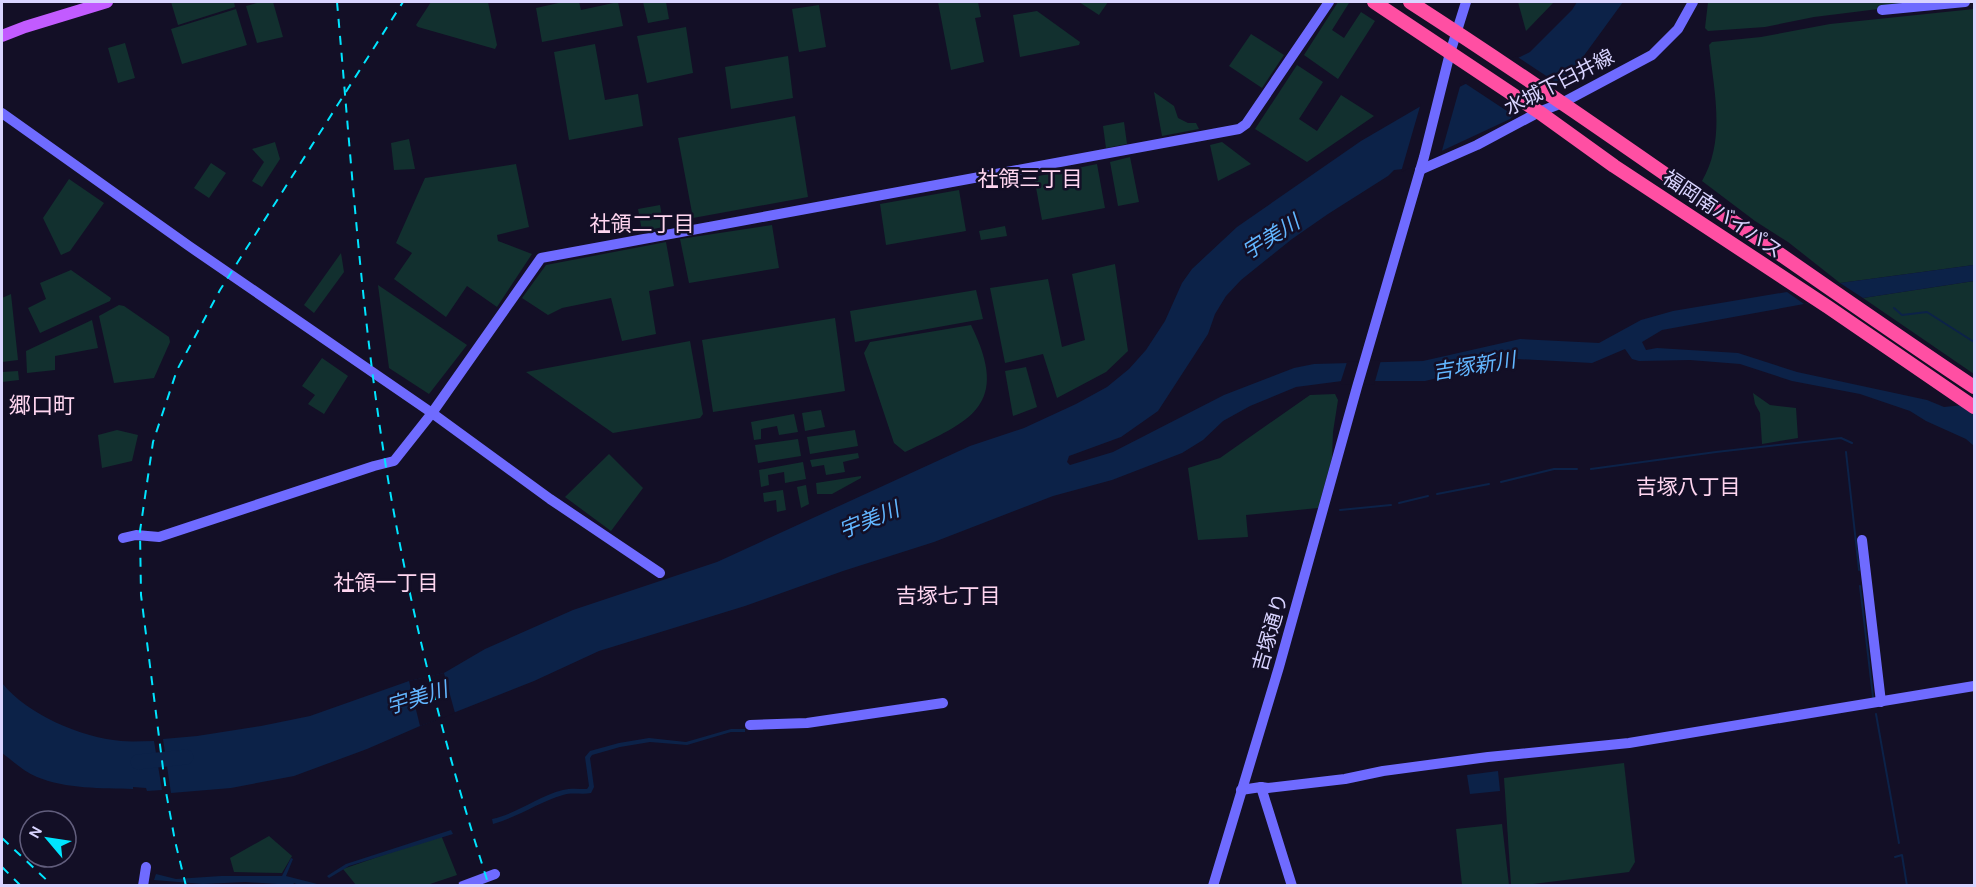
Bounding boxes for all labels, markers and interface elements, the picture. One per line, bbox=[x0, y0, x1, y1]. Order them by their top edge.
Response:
street label: 水城下臼井線 bbox=[1501, 45, 1618, 120]
street label: 福岡南バイパス bbox=[1658, 166, 1787, 263]
district label: 社領三丁目 bbox=[978, 167, 1083, 191]
water label: 宇美川 bbox=[1238, 209, 1306, 264]
district label: 社領二丁目 bbox=[590, 212, 695, 236]
water label: 吉塚新川 bbox=[1431, 347, 1519, 384]
district label: 郷口町 bbox=[9, 393, 75, 419]
district label: 吉塚八丁目 bbox=[1636, 475, 1741, 499]
water label: 宇美川 bbox=[835, 496, 905, 543]
district label: 社領一丁目 bbox=[334, 571, 439, 595]
district label: 吉塚七丁目 bbox=[896, 584, 1001, 608]
street label: 吉塚通り bbox=[1248, 591, 1293, 674]
water label: 宇美川 bbox=[383, 677, 453, 719]
north arrow bbox=[18, 809, 78, 869]
text: N bbox=[24, 822, 46, 842]

